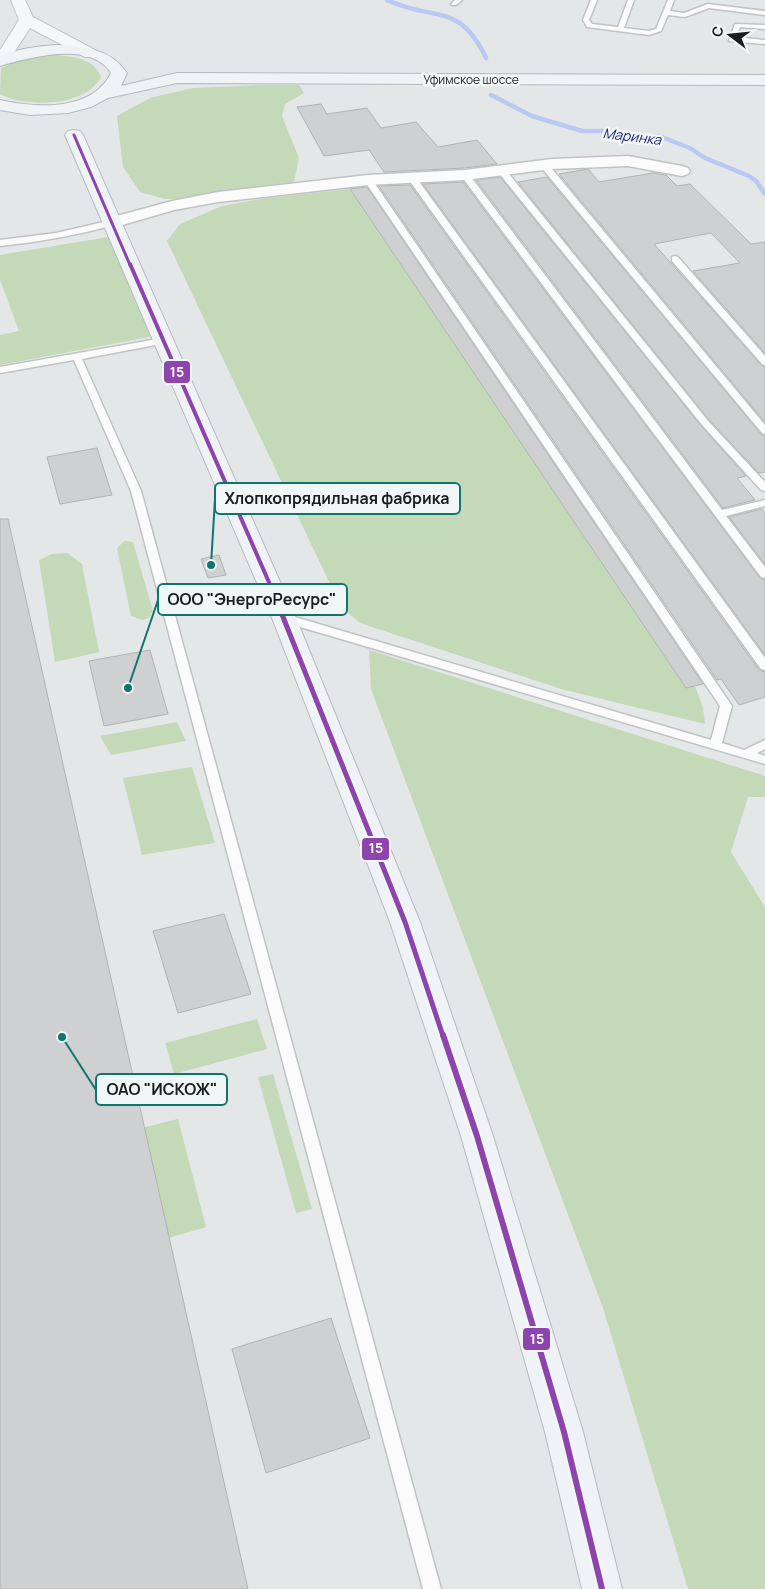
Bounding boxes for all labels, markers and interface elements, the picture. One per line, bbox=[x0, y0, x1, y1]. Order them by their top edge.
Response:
north arrow bbox=[705, 10, 755, 60]
text: С bbox=[706, 24, 728, 39]
street label: Уфимское шоссе bbox=[423, 71, 519, 88]
water label: Маринка bbox=[602, 123, 664, 149]
line badge: 15 bbox=[163, 360, 191, 384]
text: 15 bbox=[170, 362, 184, 381]
callout: Хлопкопрядильная фабрика bbox=[215, 483, 460, 514]
text: Хлопкопрядильная фабрика bbox=[224, 487, 450, 509]
callout: ООО "ЭнергоРесурс" bbox=[158, 584, 347, 615]
text: ООО "ЭнергоРесурс" bbox=[168, 588, 336, 610]
line badge: 15 bbox=[361, 837, 390, 861]
text: 15 bbox=[369, 838, 383, 857]
callout: ОАО "ИСКОЖ" bbox=[96, 1074, 227, 1105]
text: ОАО "ИСКОЖ" bbox=[106, 1078, 218, 1100]
line badge: 15 bbox=[522, 1327, 551, 1351]
text: 15 bbox=[530, 1329, 544, 1348]

